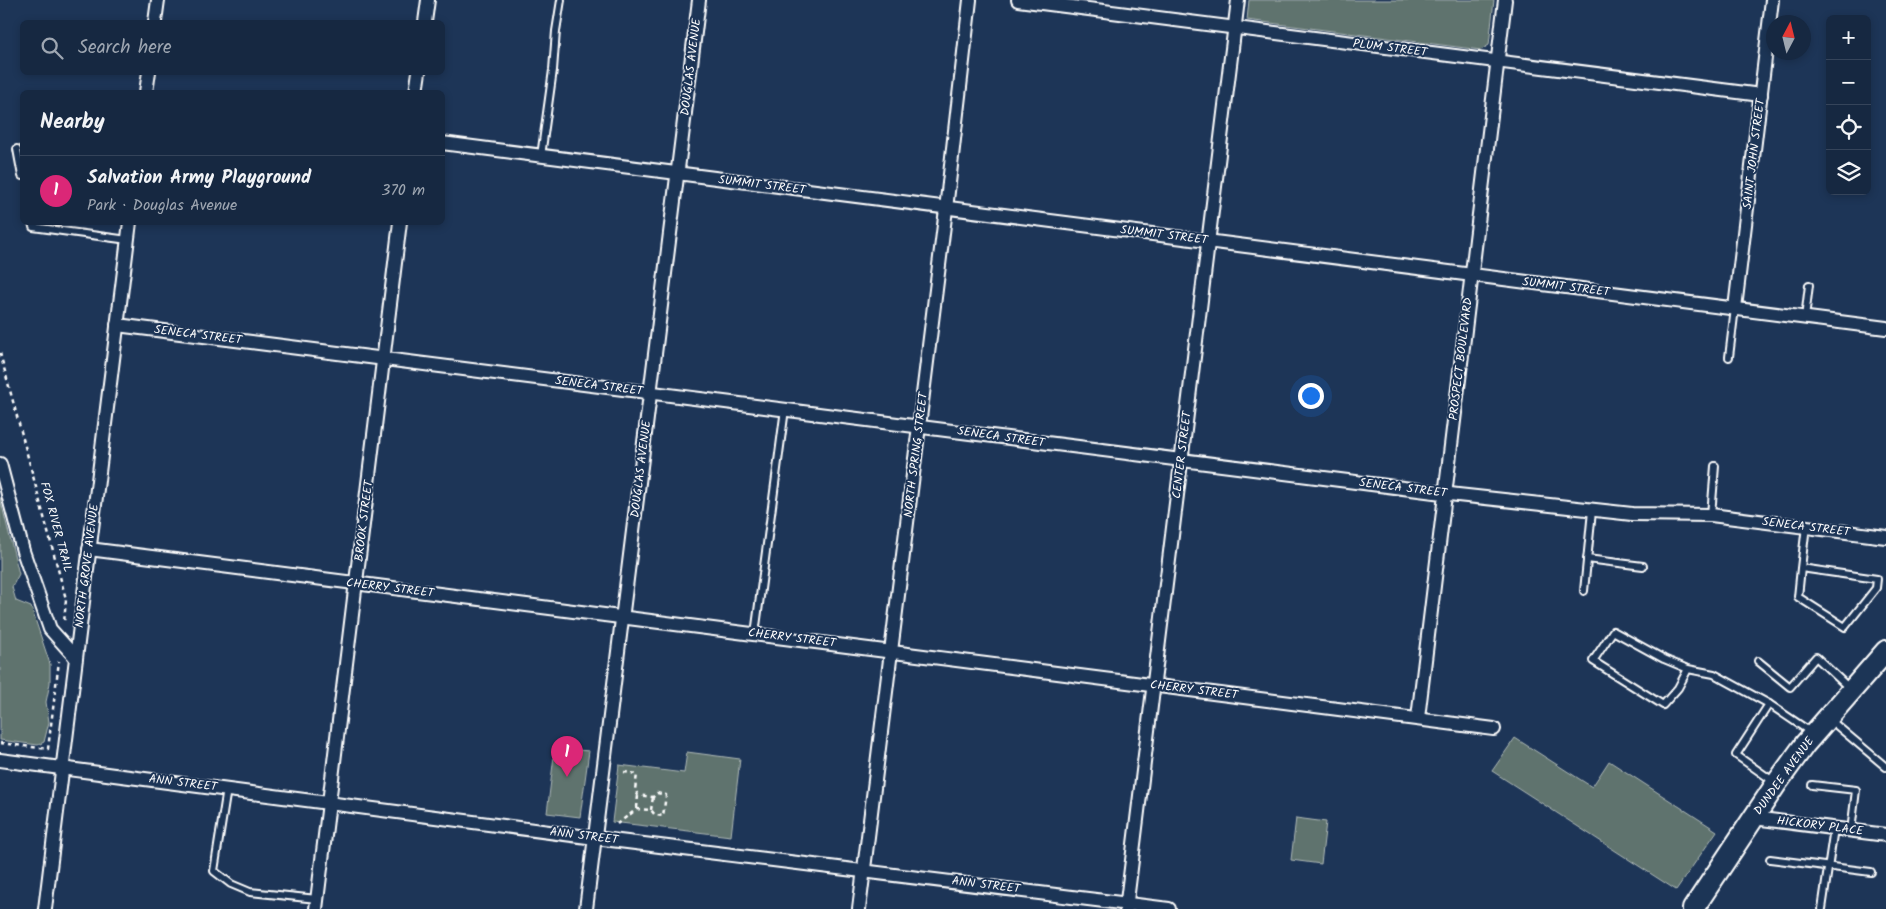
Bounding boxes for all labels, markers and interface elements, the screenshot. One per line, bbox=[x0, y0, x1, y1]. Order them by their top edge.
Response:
north arrow bbox=[1766, 15, 1811, 60]
map controls bbox=[1826, 15, 1871, 195]
button: + bbox=[1826, 15, 1871, 60]
street label: DOUGLAS AVENUE bbox=[676, 16, 706, 117]
search box bbox=[20, 20, 445, 75]
text: Search here bbox=[78, 33, 172, 63]
icon: search bbox=[38, 34, 66, 62]
street label: PLUM STREET bbox=[1352, 34, 1430, 62]
button: − bbox=[1826, 60, 1871, 105]
street label: SAINT JOHN STREET bbox=[1738, 96, 1770, 210]
button: locate bbox=[1826, 105, 1871, 150]
text: Nearby bbox=[40, 106, 105, 139]
button: layers bbox=[1826, 150, 1871, 195]
text: Salvation Army Playground bbox=[87, 163, 311, 193]
street label: SUMMIT STREET bbox=[717, 170, 808, 200]
text: 1 bbox=[54, 178, 58, 203]
text: 370 m bbox=[381, 178, 425, 203]
text: Park · Douglas Avenue bbox=[87, 193, 237, 218]
street label: SUMMIT STREET bbox=[1119, 220, 1210, 250]
street label: SUMMIT STREET bbox=[1521, 272, 1612, 302]
street label: PROSPECT BOULEVARD bbox=[1444, 296, 1478, 421]
street label: SENECA STREET bbox=[153, 320, 244, 350]
street label: SENECA STREET bbox=[554, 371, 645, 401]
your location bbox=[1298, 383, 1324, 409]
street label: NORTH SPRING STREET bbox=[899, 390, 933, 519]
street label: CENTER STREET bbox=[1167, 409, 1197, 500]
street label: DOUGLAS AVENUE bbox=[626, 418, 656, 519]
street label: SENECA STREET bbox=[956, 421, 1048, 453]
street label: SENECA STREET bbox=[1358, 473, 1449, 503]
street label: BROOK STREET bbox=[350, 478, 379, 563]
street label: FOX RIVER TRAIL bbox=[35, 480, 77, 574]
street label: NORTH GROVE AVENUE bbox=[70, 502, 104, 629]
street label: SENECA STREET bbox=[1761, 512, 1852, 542]
street label: CHERRY STREET bbox=[345, 573, 437, 603]
street label: CHERRY STREET bbox=[747, 623, 839, 653]
street label: CHERRY STREET bbox=[1149, 675, 1241, 705]
street label: DUNDEE AVENUE bbox=[1749, 732, 1819, 819]
pin: 1 bbox=[551, 736, 583, 777]
street label: ANN STREET bbox=[148, 769, 220, 797]
street label: HICKORY PLACE bbox=[1776, 811, 1865, 841]
street label: ANN STREET bbox=[549, 822, 621, 850]
street label: ANN STREET bbox=[951, 871, 1023, 899]

